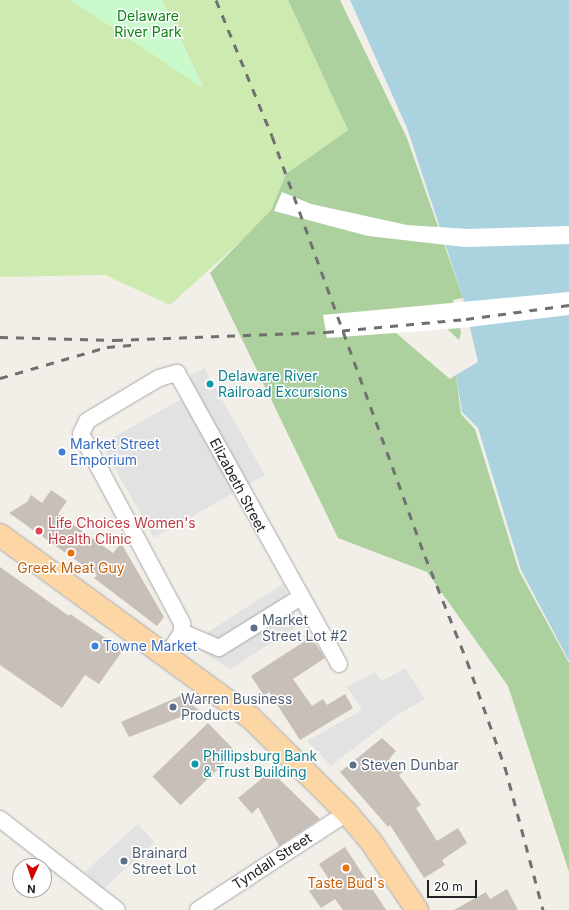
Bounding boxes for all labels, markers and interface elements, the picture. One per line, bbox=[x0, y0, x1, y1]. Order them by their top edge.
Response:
park label: Delaware River Park bbox=[114, 8, 182, 40]
place label: Delaware River Railroad Excursions bbox=[218, 368, 348, 400]
marker: Delaware River Railroad Excursions bbox=[205, 379, 215, 389]
street label: Elizabeth Street bbox=[206, 435, 270, 535]
place label: Market Street Emporium bbox=[70, 436, 160, 468]
marker: Market Street Emporium bbox=[57, 447, 67, 457]
place label: Life Choices Women's Health Clinic bbox=[48, 515, 196, 548]
marker: Life Choices Women's Health Clinic bbox=[33, 525, 45, 537]
marker: Greek Meat Guy bbox=[66, 548, 76, 558]
place label: Greek Meat Guy bbox=[17, 560, 125, 576]
place label: Market Street Lot #2 bbox=[262, 612, 348, 644]
marker: Market Street Lot #2 bbox=[249, 623, 259, 633]
place label: Towne Market bbox=[103, 638, 197, 654]
marker: Towne Market bbox=[90, 641, 100, 651]
place label: Warren Business Products bbox=[181, 691, 292, 724]
marker: Warren Business Products bbox=[168, 702, 178, 712]
place label: Phillipsburg Bank & Trust Building bbox=[203, 748, 317, 780]
place label: Steven Dunbar bbox=[361, 757, 459, 773]
marker: Phillipsburg Bank & Trust Building bbox=[190, 759, 200, 769]
marker: Steven Dunbar bbox=[348, 760, 358, 770]
street label: Tyndall Street bbox=[229, 829, 315, 893]
place label: Brainard Street Lot bbox=[132, 845, 196, 878]
marker: Brainard Street Lot bbox=[119, 856, 129, 866]
north arrow bbox=[12, 858, 52, 898]
marker: Taste Bud's bbox=[341, 863, 351, 873]
scale bar bbox=[429, 872, 479, 898]
place label: Taste Bud's bbox=[307, 875, 385, 891]
text: 20 m bbox=[434, 879, 463, 894]
text: N bbox=[27, 882, 36, 896]

